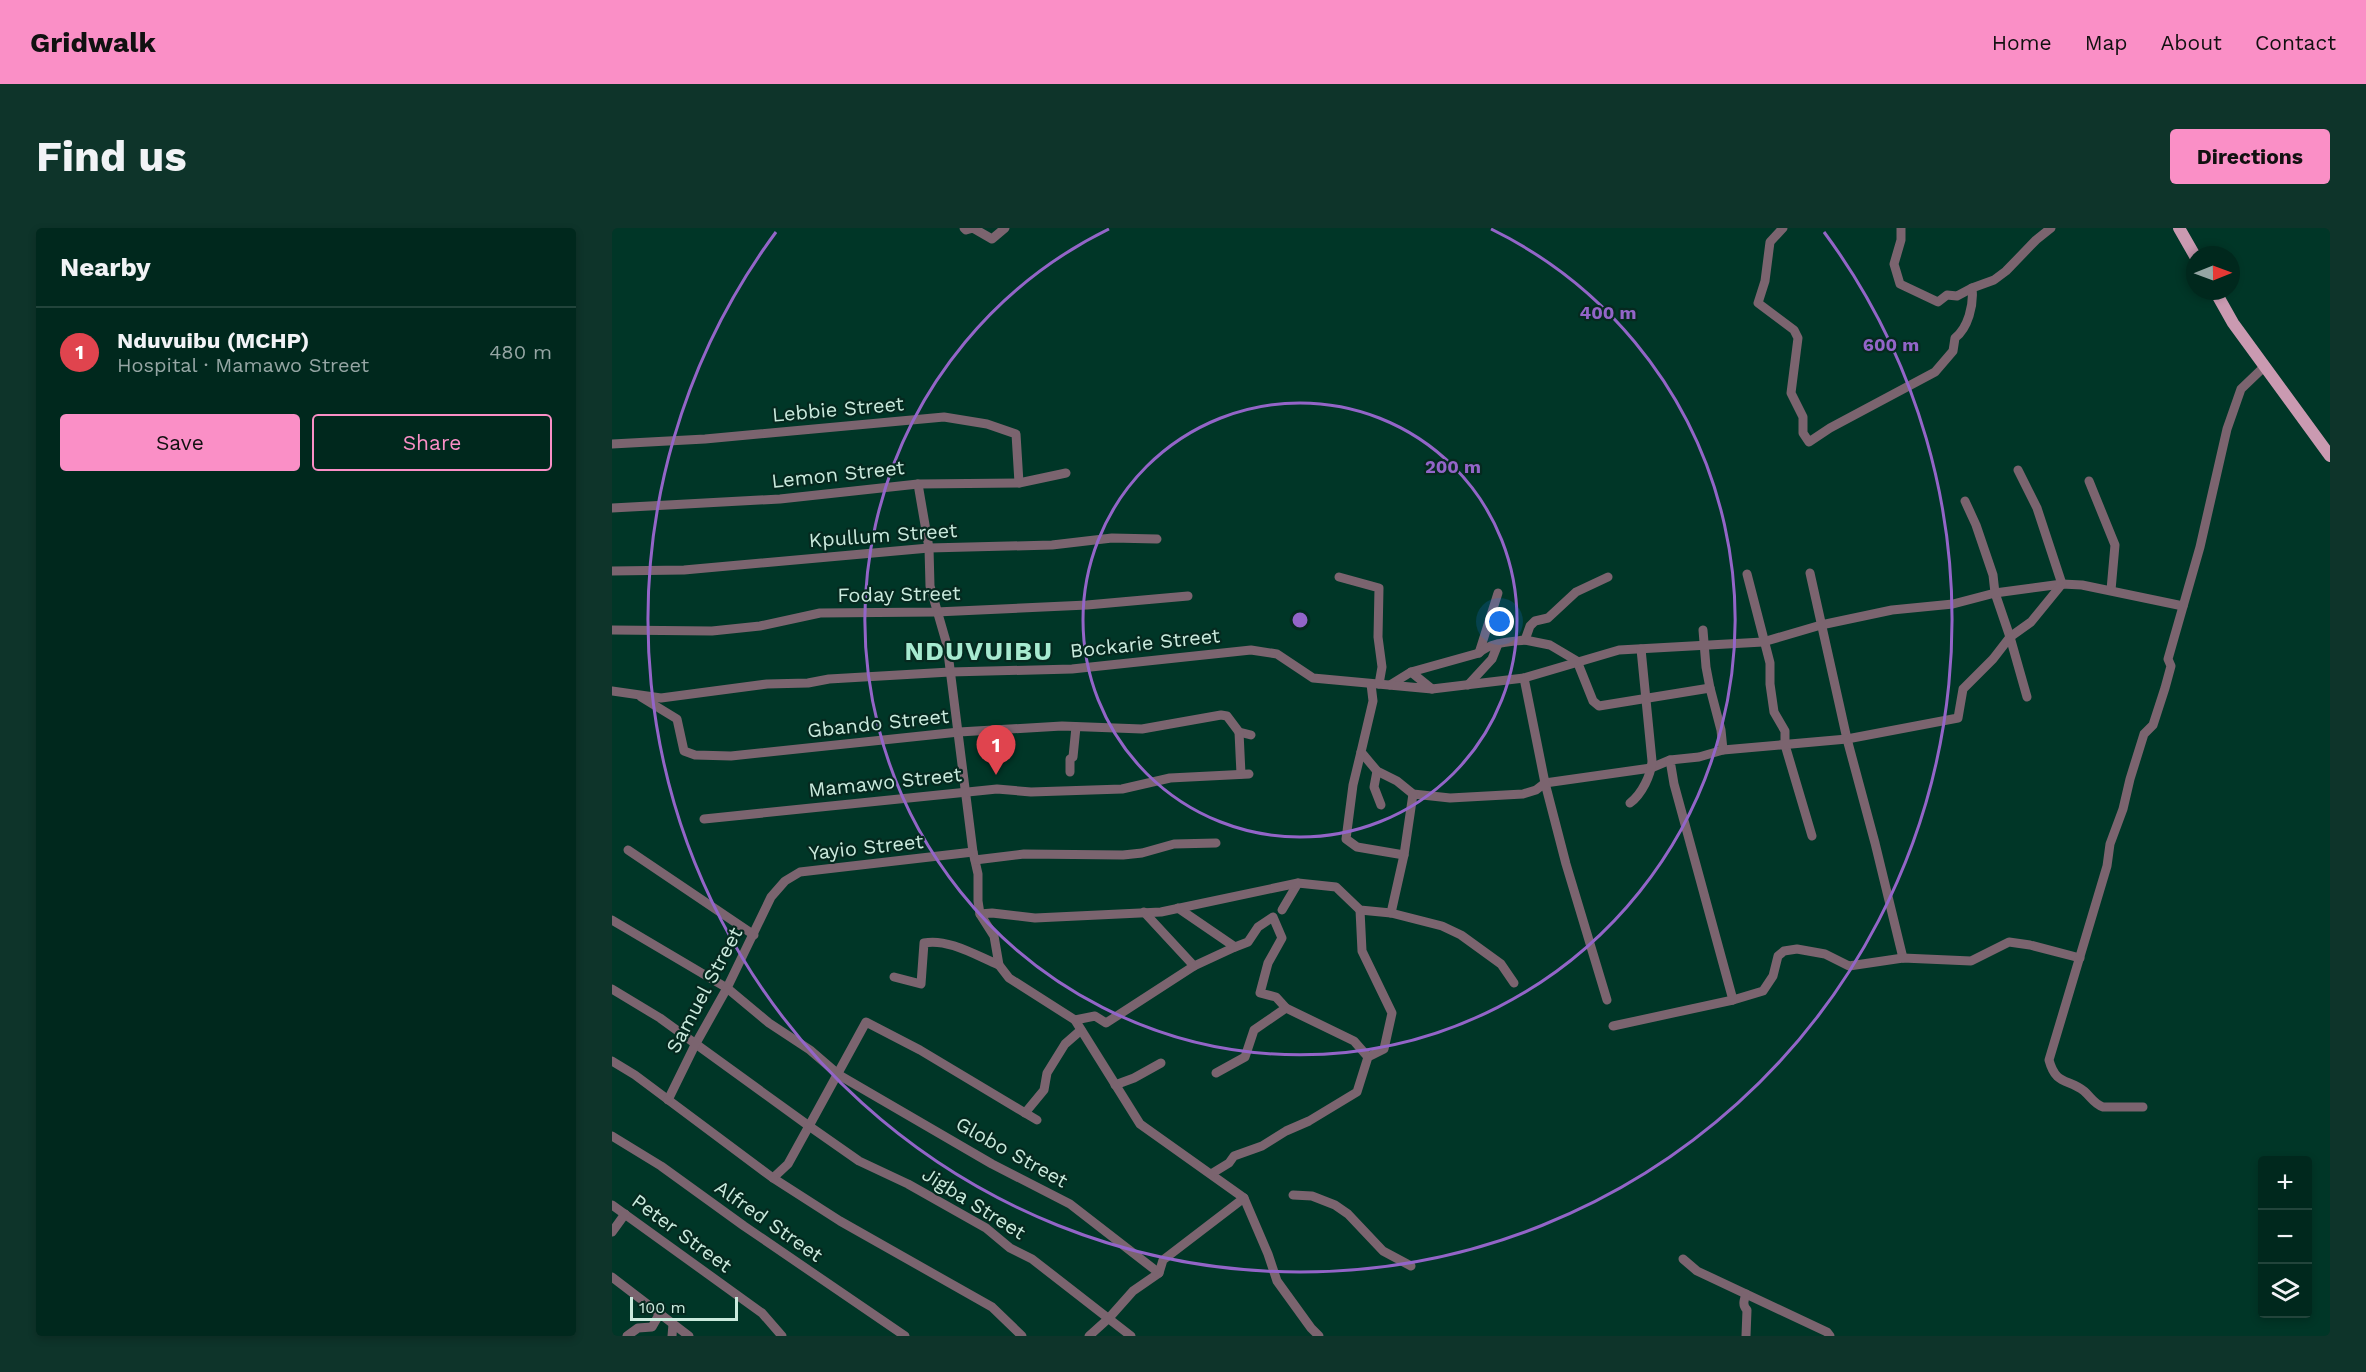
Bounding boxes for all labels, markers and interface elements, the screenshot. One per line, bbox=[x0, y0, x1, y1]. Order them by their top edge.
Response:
text: Gridwalk bbox=[30, 26, 156, 59]
text: Home bbox=[1992, 30, 2052, 55]
text: Map bbox=[2085, 30, 2128, 55]
text: About bbox=[2161, 30, 2222, 55]
text: Contact bbox=[2255, 30, 2336, 55]
button: Directions bbox=[2170, 129, 2330, 184]
text: Find us bbox=[36, 132, 187, 181]
north arrow bbox=[2186, 246, 2240, 300]
text: Nearby bbox=[60, 252, 151, 282]
text: 400 m bbox=[1580, 302, 1636, 323]
text: Nduvuibu (MCHP) bbox=[117, 328, 309, 353]
text: 600 m bbox=[1863, 334, 1919, 355]
text: 1 bbox=[75, 340, 84, 364]
text: 480 m bbox=[489, 340, 552, 364]
text: Hospital · Mamawo Street bbox=[117, 353, 369, 377]
street label: Lebbie Street bbox=[771, 391, 905, 427]
button: Save bbox=[60, 414, 300, 471]
button: Share bbox=[312, 414, 552, 471]
street label: Lemon Street bbox=[770, 455, 906, 493]
text: 200 m bbox=[1425, 456, 1481, 477]
street label: Kpullum Street bbox=[808, 518, 959, 552]
street label: Foday Street bbox=[837, 581, 961, 607]
your location bbox=[1485, 607, 1514, 636]
centre of rings bbox=[1290, 610, 1310, 630]
street label: Bockarie Street bbox=[1069, 623, 1222, 663]
district label: NDUVUIBU bbox=[904, 636, 1054, 666]
street label: Gbando Street bbox=[806, 704, 951, 742]
pin: 1 bbox=[976, 726, 1016, 775]
street label: Mamawo Street bbox=[807, 762, 963, 802]
street label: Yayio Street bbox=[808, 829, 925, 865]
street label: Samuel Street bbox=[661, 922, 748, 1057]
street label: Globo Street bbox=[952, 1111, 1073, 1193]
map controls bbox=[2258, 1156, 2312, 1318]
button: + bbox=[2258, 1156, 2312, 1210]
street label: Jigba Street bbox=[918, 1162, 1031, 1245]
street label: Alfred Street bbox=[710, 1175, 828, 1267]
street label: Peter Street bbox=[627, 1189, 737, 1278]
button: − bbox=[2258, 1210, 2312, 1264]
button: layers bbox=[2258, 1264, 2312, 1318]
scale bar bbox=[630, 1294, 738, 1322]
text: 100 m bbox=[639, 1298, 686, 1317]

